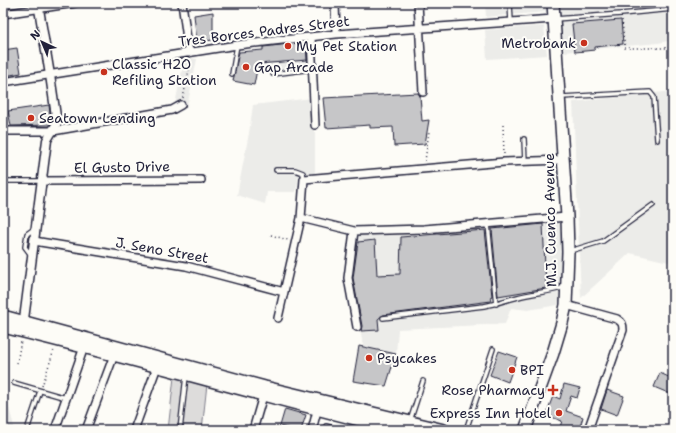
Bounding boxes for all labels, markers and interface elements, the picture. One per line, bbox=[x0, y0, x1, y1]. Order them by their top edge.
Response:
street label: Tres Borces Padres Street bbox=[177, 12, 351, 50]
north arrow bbox=[22, 22, 62, 62]
text: N bbox=[27, 27, 44, 44]
place label: Metrobank bbox=[501, 34, 576, 52]
place label: My Pet Station bbox=[296, 37, 397, 55]
marker: Metrobank bbox=[579, 38, 589, 48]
marker: My Pet Station bbox=[283, 41, 293, 51]
place label: Classic H2O Refiling Station bbox=[112, 55, 217, 89]
place label: Gap Arcade bbox=[254, 58, 334, 76]
marker: Gap Arcade bbox=[241, 62, 251, 72]
marker: Classic H2O Refiling Station bbox=[99, 67, 109, 77]
place label: Seatown Lending bbox=[39, 109, 156, 127]
marker: Seatown Lending bbox=[26, 113, 36, 123]
street label: M.J. Cuenco Avenue bbox=[540, 153, 560, 287]
street label: El Gusto Drive bbox=[74, 157, 170, 177]
street label: J. Seno Street bbox=[114, 233, 210, 267]
place label: Psycakes bbox=[377, 349, 437, 367]
marker: Psycakes bbox=[364, 353, 374, 363]
place label: BPI bbox=[520, 361, 544, 379]
marker: BPI bbox=[507, 365, 517, 375]
place label: Rose Pharmacy bbox=[441, 381, 545, 399]
marker: Rose Pharmacy bbox=[548, 385, 558, 395]
place label: Express Inn Hotel bbox=[430, 404, 552, 422]
marker: Express Inn Hotel bbox=[554, 408, 564, 418]

